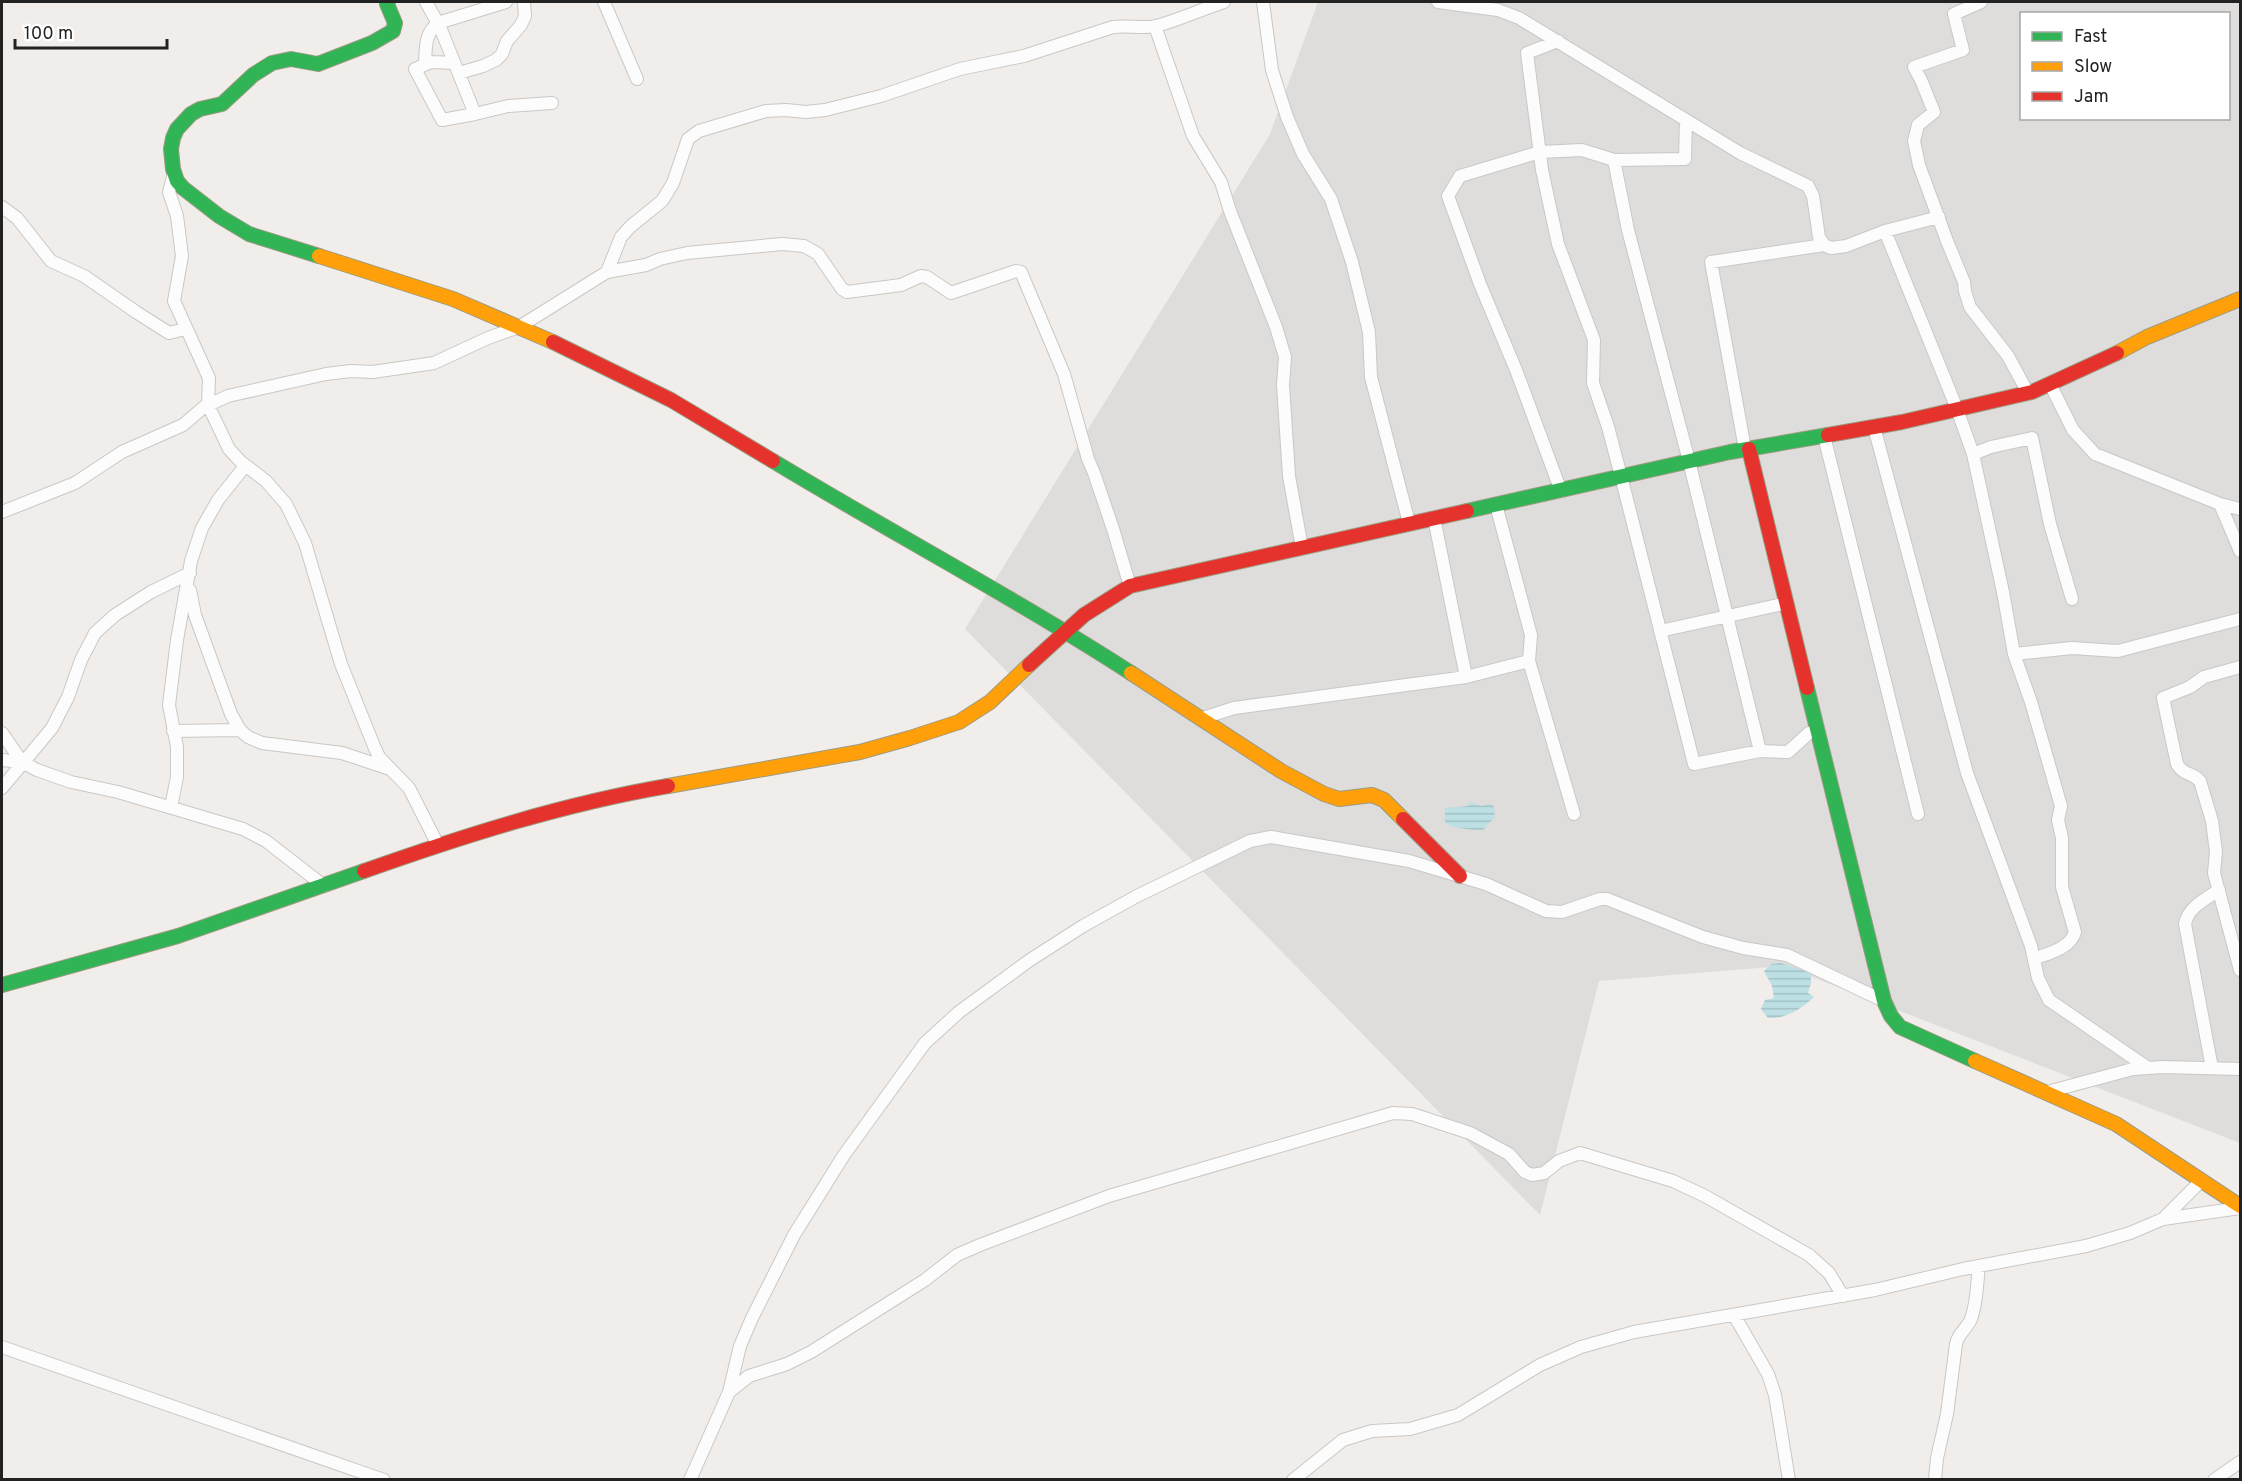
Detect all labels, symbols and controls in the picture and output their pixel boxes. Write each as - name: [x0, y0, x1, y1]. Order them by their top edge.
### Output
- scale bar: [15, 12, 166, 50]
- legend: [2020, 12, 2230, 120]
- text: 100 m: [24, 23, 73, 46]
- text: Fast: [2074, 26, 2107, 49]
- text: Slow: [2074, 56, 2112, 79]
- text: Jam: [2074, 86, 2109, 109]

